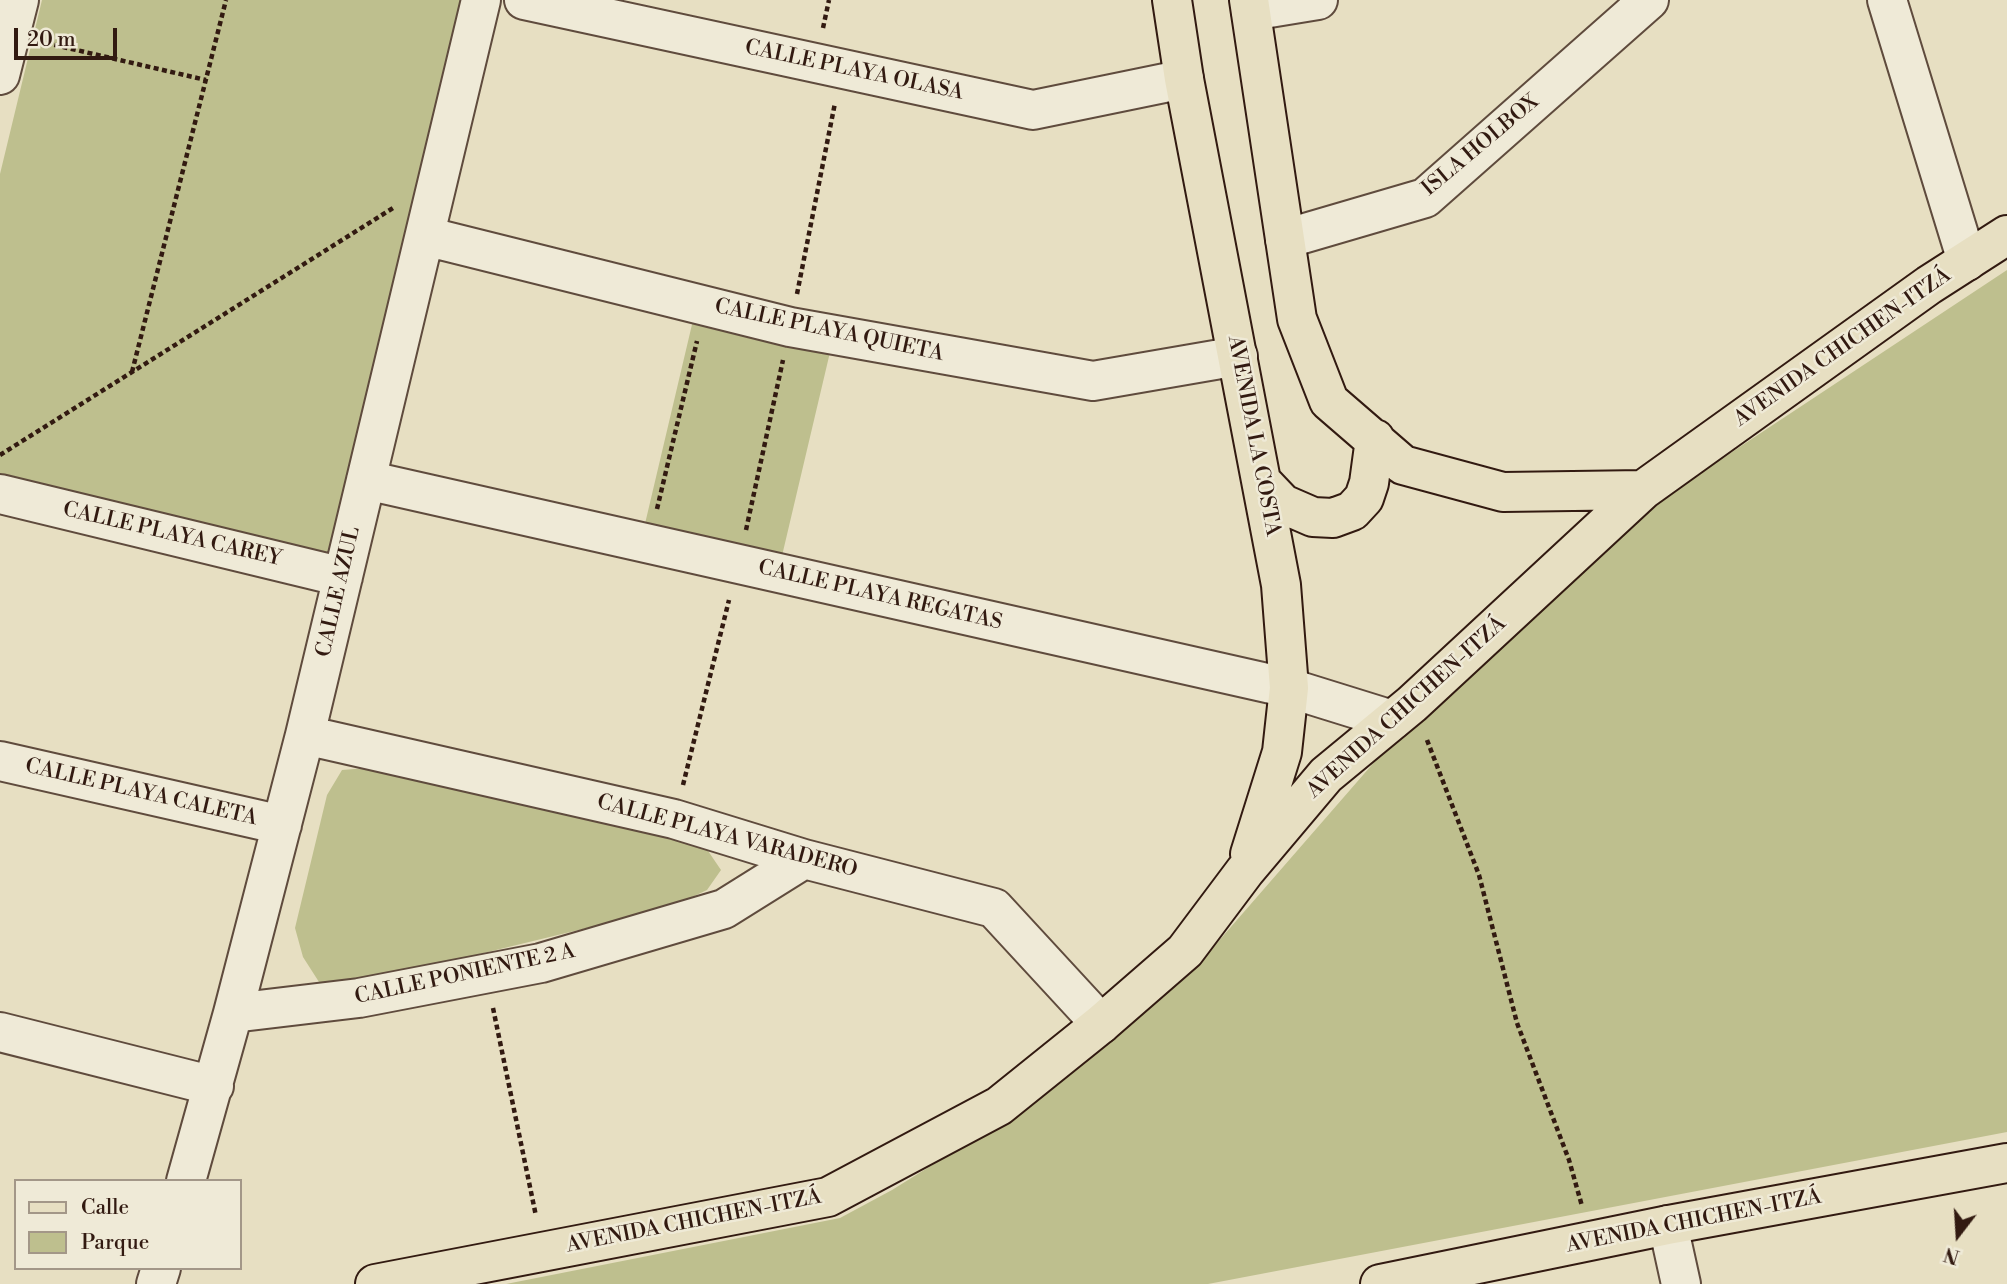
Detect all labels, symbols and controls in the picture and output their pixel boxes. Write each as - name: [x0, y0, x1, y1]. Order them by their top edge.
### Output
- scale bar: [18, 14, 121, 58]
- text: 20 m: [27, 27, 76, 53]
- street label: CALLE PLAYA OLASA: [742, 36, 966, 106]
- street label: ISLA HOLBOX: [1418, 90, 1544, 202]
- street label: AVENIDA CHICHEN-ITZÁ: [1730, 263, 1956, 433]
- street label: CALLE PLAYA QUIETA: [712, 294, 946, 368]
- street label: AVENIDA LA COSTA: [1221, 334, 1285, 538]
- street label: CALLE PLAYA CAREY: [60, 498, 284, 572]
- street label: CALLE AZUL: [312, 524, 366, 660]
- street label: CALLE PLAYA REGATAS: [756, 556, 1004, 636]
- street label: AVENIDA CHICHEN-ITZÁ: [1302, 612, 1512, 804]
- street label: CALLE PLAYA CALETA: [22, 754, 260, 832]
- street label: CALLE PLAYA VARADERO: [594, 790, 860, 884]
- street label: CALLE PONIENTE 2 A: [353, 939, 577, 1011]
- legend: [14, 1179, 242, 1270]
- street label: AVENIDA CHICHEN-ITZÁ: [564, 1185, 824, 1259]
- street label: AVENIDA CHICHEN-ITZÁ: [1564, 1185, 1824, 1259]
- text: Calle: [81, 1195, 129, 1221]
- north arrow: [1923, 1200, 1993, 1270]
- text: Parque: [81, 1230, 149, 1256]
- text: N: [1941, 1241, 1963, 1269]

